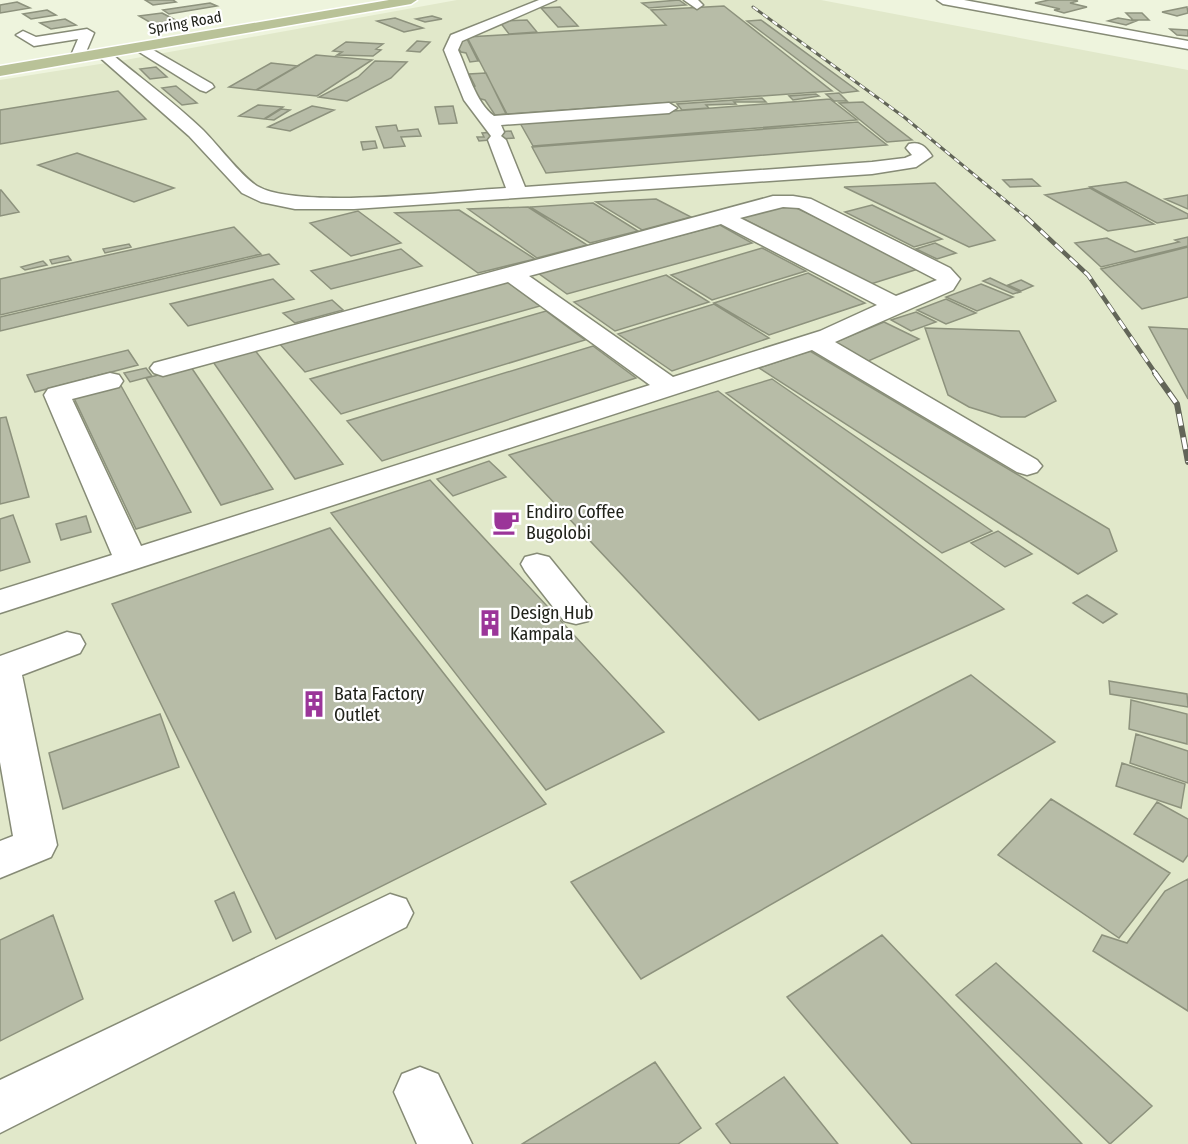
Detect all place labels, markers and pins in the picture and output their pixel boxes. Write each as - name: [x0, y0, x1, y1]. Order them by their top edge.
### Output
- place label: Endiro Coffee Bugolobi: [526, 501, 624, 544]
- cafe icon: Endiro Coffee Bugolobi: [491, 507, 521, 537]
- place label: Design Hub Kampala: [510, 602, 594, 645]
- building icon: Design Hub Kampala: [475, 608, 505, 638]
- place label: Bata Factory Outlet: [334, 683, 424, 726]
- building icon: Bata Factory Outlet: [299, 689, 329, 719]

